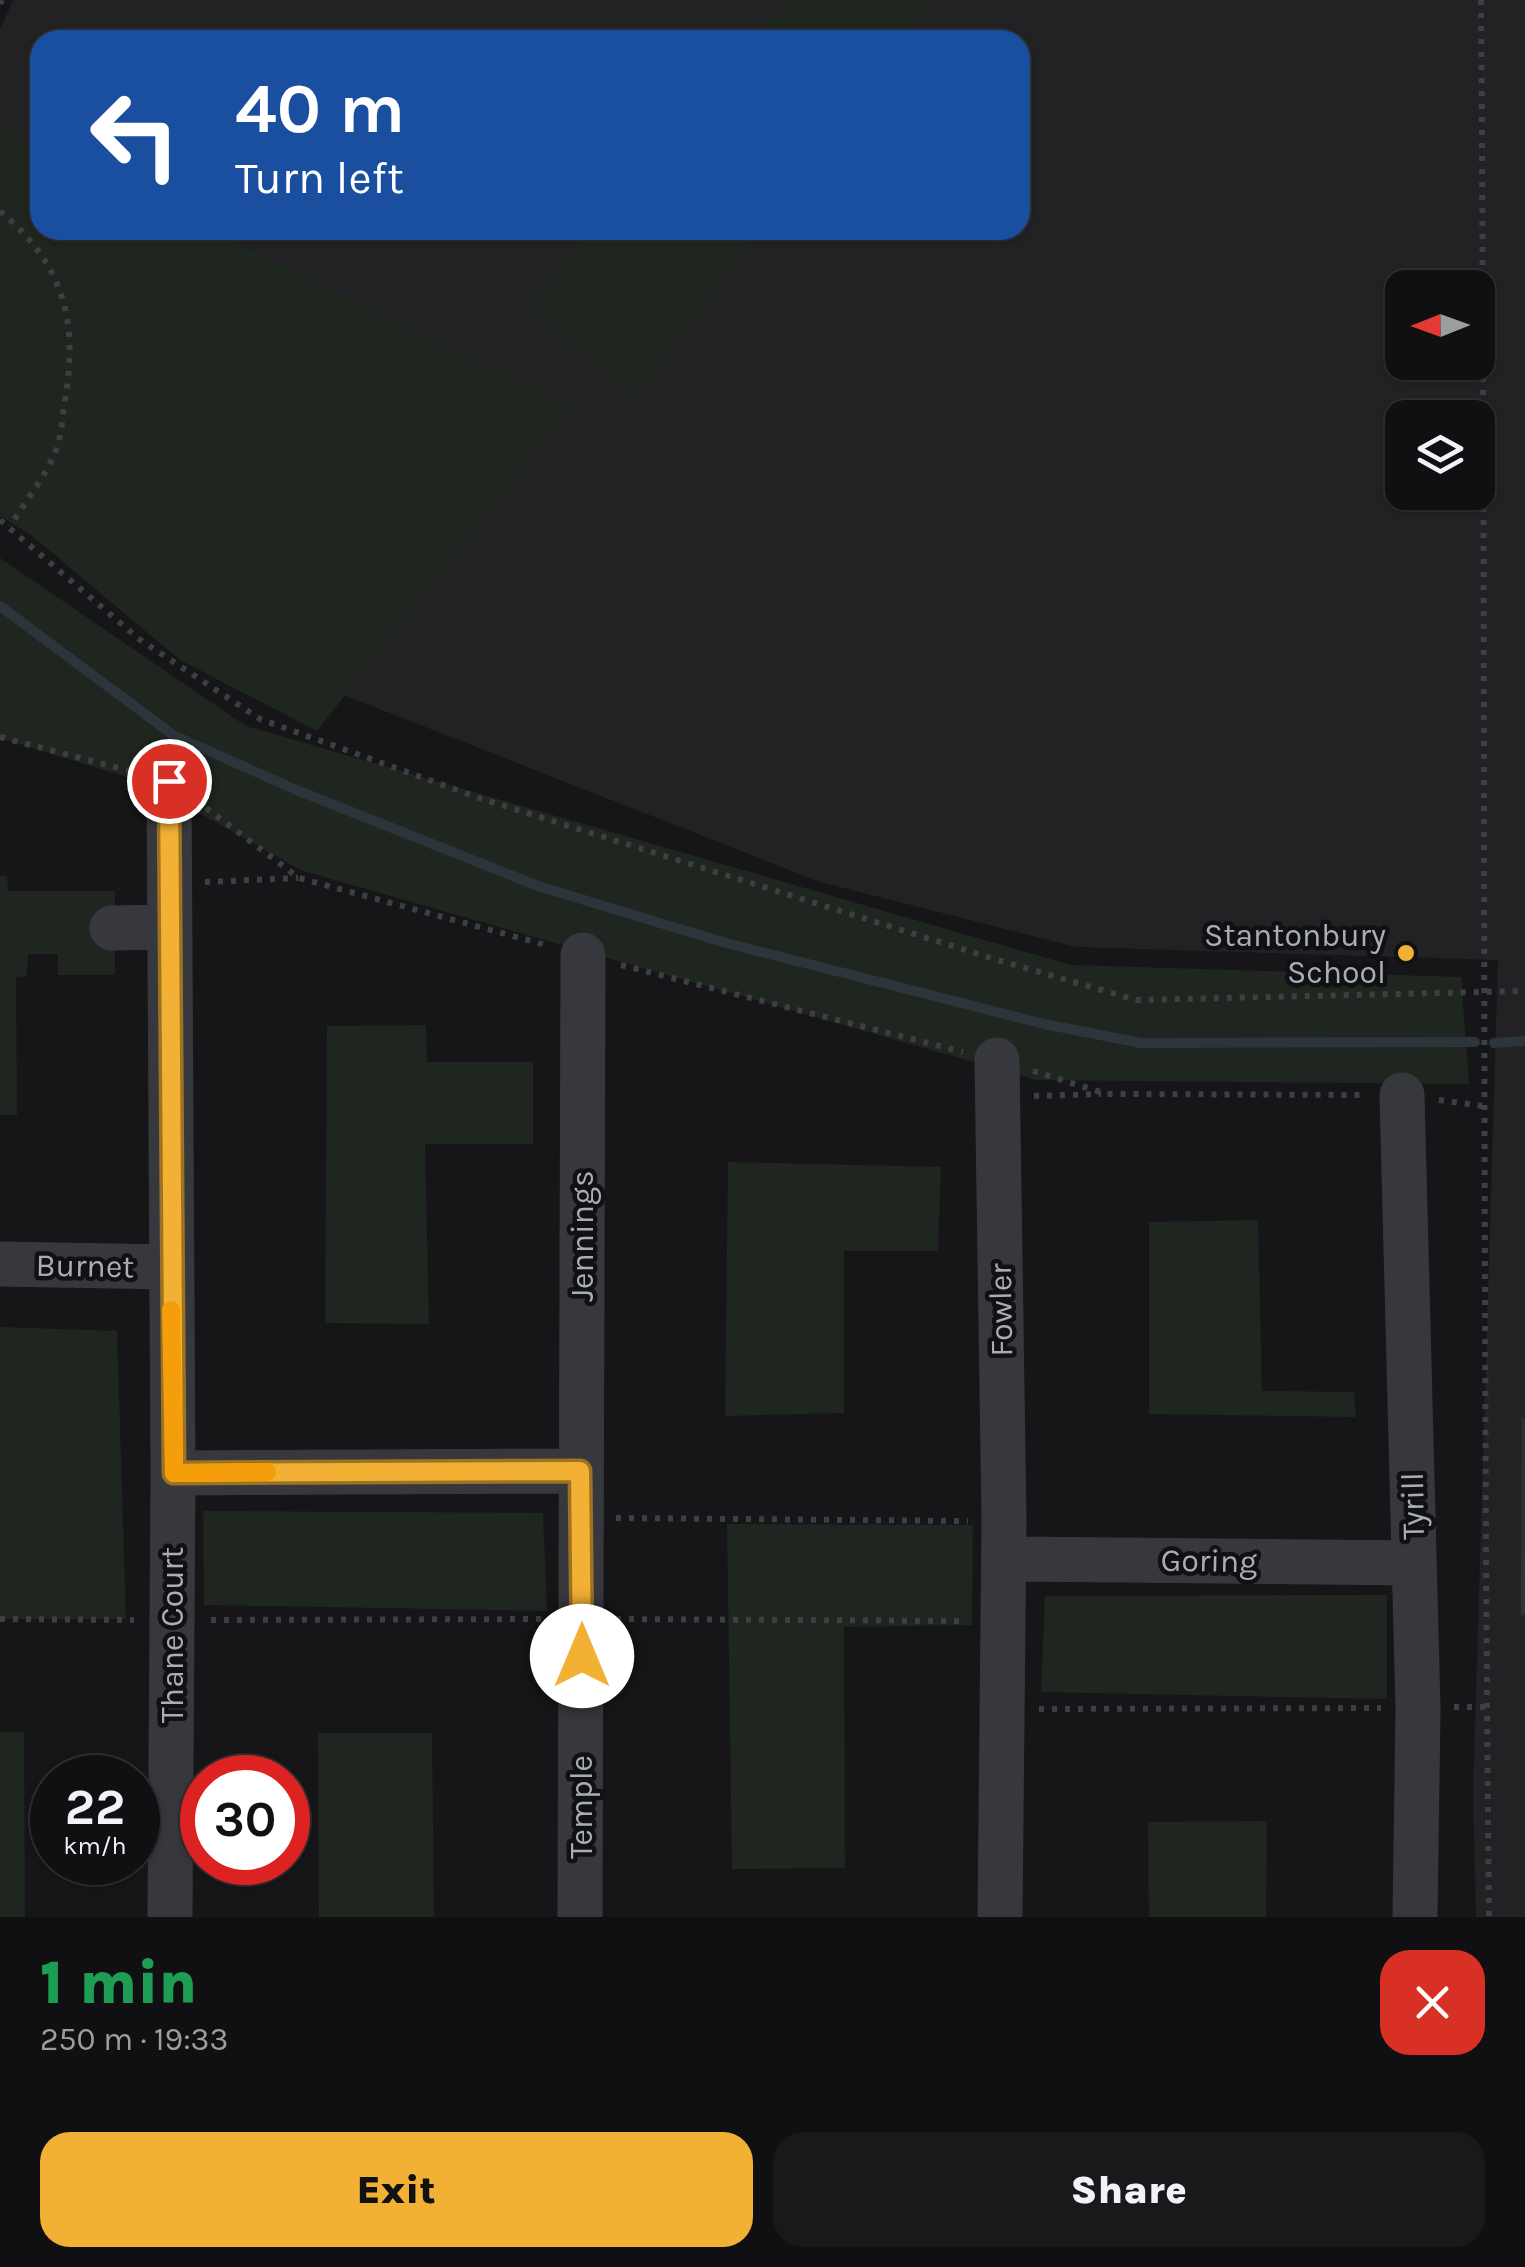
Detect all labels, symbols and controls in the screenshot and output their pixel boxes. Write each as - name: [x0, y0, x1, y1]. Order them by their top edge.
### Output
- text: 40 m: [235, 68, 405, 150]
- icon: left: [70, 70, 200, 200]
- text: Turn left: [235, 152, 404, 204]
- north arrow: [1385, 270, 1495, 380]
- map controls: [1385, 270, 1495, 510]
- button: layers: [1385, 400, 1495, 510]
- pin: [127, 739, 212, 824]
- icon: arrive: [142, 754, 197, 809]
- place label: Stantonbury School: [1204, 917, 1386, 991]
- marker: Stantonbury School: [1395, 942, 1417, 964]
- street label: Jennings: [564, 1170, 601, 1302]
- street label: Burnet: [35, 1247, 135, 1285]
- street label: Fowler: [982, 1263, 1020, 1357]
- street label: Tyrill: [1394, 1472, 1432, 1540]
- street label: Goring: [1160, 1542, 1258, 1580]
- street label: Thane Court: [154, 1547, 191, 1723]
- position arrow: [530, 1604, 634, 1708]
- speed limit sign: 30: [180, 1755, 310, 1885]
- street label: Temple: [563, 1755, 600, 1859]
- text: 22: [65, 1778, 125, 1837]
- text: km/h: [63, 1831, 127, 1860]
- text: 1 min: [40, 1948, 197, 2018]
- button: close: [1380, 1950, 1485, 2055]
- text: 250 m · 19:33: [40, 2021, 228, 2058]
- button: Exit: [40, 2132, 753, 2247]
- button: Share: [773, 2132, 1485, 2247]

